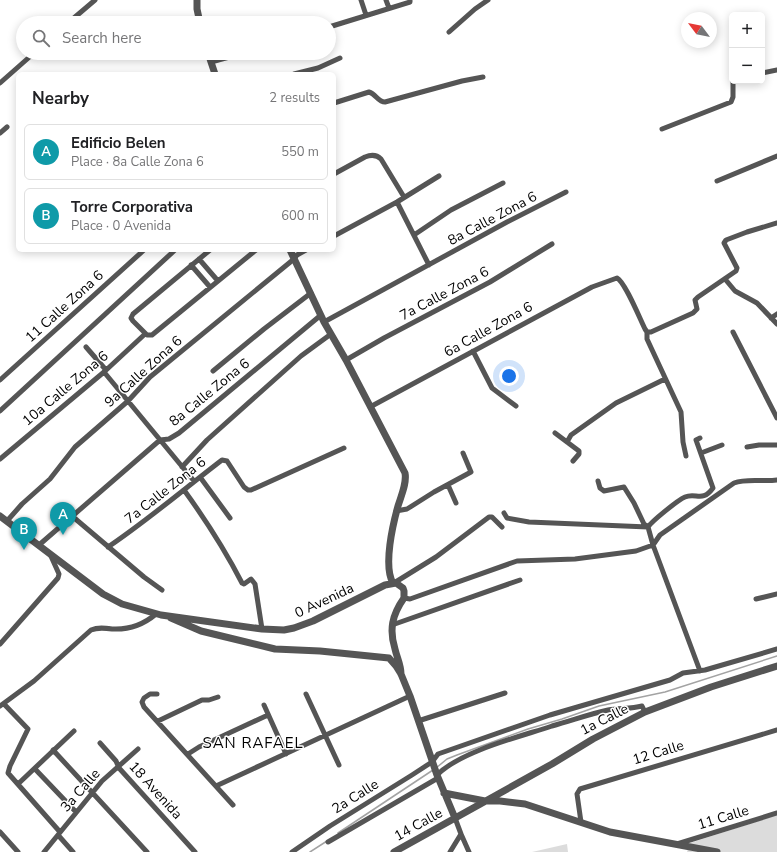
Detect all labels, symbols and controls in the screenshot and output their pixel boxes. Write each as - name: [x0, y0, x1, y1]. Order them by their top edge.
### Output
- north arrow: [681, 12, 717, 48]
- map controls: [729, 12, 765, 84]
- button: +: [729, 12, 765, 48]
- search box: [16, 16, 336, 60]
- icon: search: [30, 27, 52, 49]
- text: Search here: [62, 28, 142, 48]
- button: −: [729, 48, 765, 84]
- text: Nearby: [32, 87, 89, 110]
- text: 2 results: [269, 89, 320, 107]
- text: Edificio Belen: [71, 133, 166, 153]
- text: A: [41, 143, 51, 161]
- text: 550 m: [281, 143, 319, 161]
- text: Place · 8a Calle Zona 6: [71, 153, 204, 171]
- street label: 8a Calle Zona 6: [444, 187, 540, 250]
- text: Torre Corporativa: [71, 197, 193, 217]
- text: B: [42, 207, 50, 225]
- text: 600 m: [281, 207, 319, 225]
- text: Place · 0 Avenida: [71, 217, 171, 235]
- street label: 7a Calle Zona 6: [396, 262, 492, 325]
- street label: 11 Calle Zona 6: [21, 266, 108, 347]
- street label: 6a Calle Zona 6: [441, 297, 536, 362]
- street label: 9a Calle Zona 6: [100, 331, 186, 411]
- street label: 10a Calle Zona 6: [18, 347, 112, 430]
- street label: 8a Calle Zona 6: [165, 354, 254, 431]
- your location: [499, 366, 519, 386]
- street label: 7a Calle Zona 6: [121, 453, 210, 528]
- pin: A: [50, 502, 76, 535]
- pin: B: [11, 517, 37, 550]
- street label: 0 Avenida: [292, 578, 357, 622]
- street label: 1a Calle: [577, 699, 632, 740]
- district label: SAN RAFAEL: [202, 733, 304, 753]
- street label: 12 Calle: [630, 736, 686, 769]
- street label: 18 Avenida: [125, 757, 187, 823]
- street label: 3a Calle: [56, 765, 105, 816]
- street label: 2a Calle: [328, 775, 382, 818]
- street label: 11 Calle: [695, 801, 751, 834]
- street label: 14 Calle: [391, 803, 446, 846]

